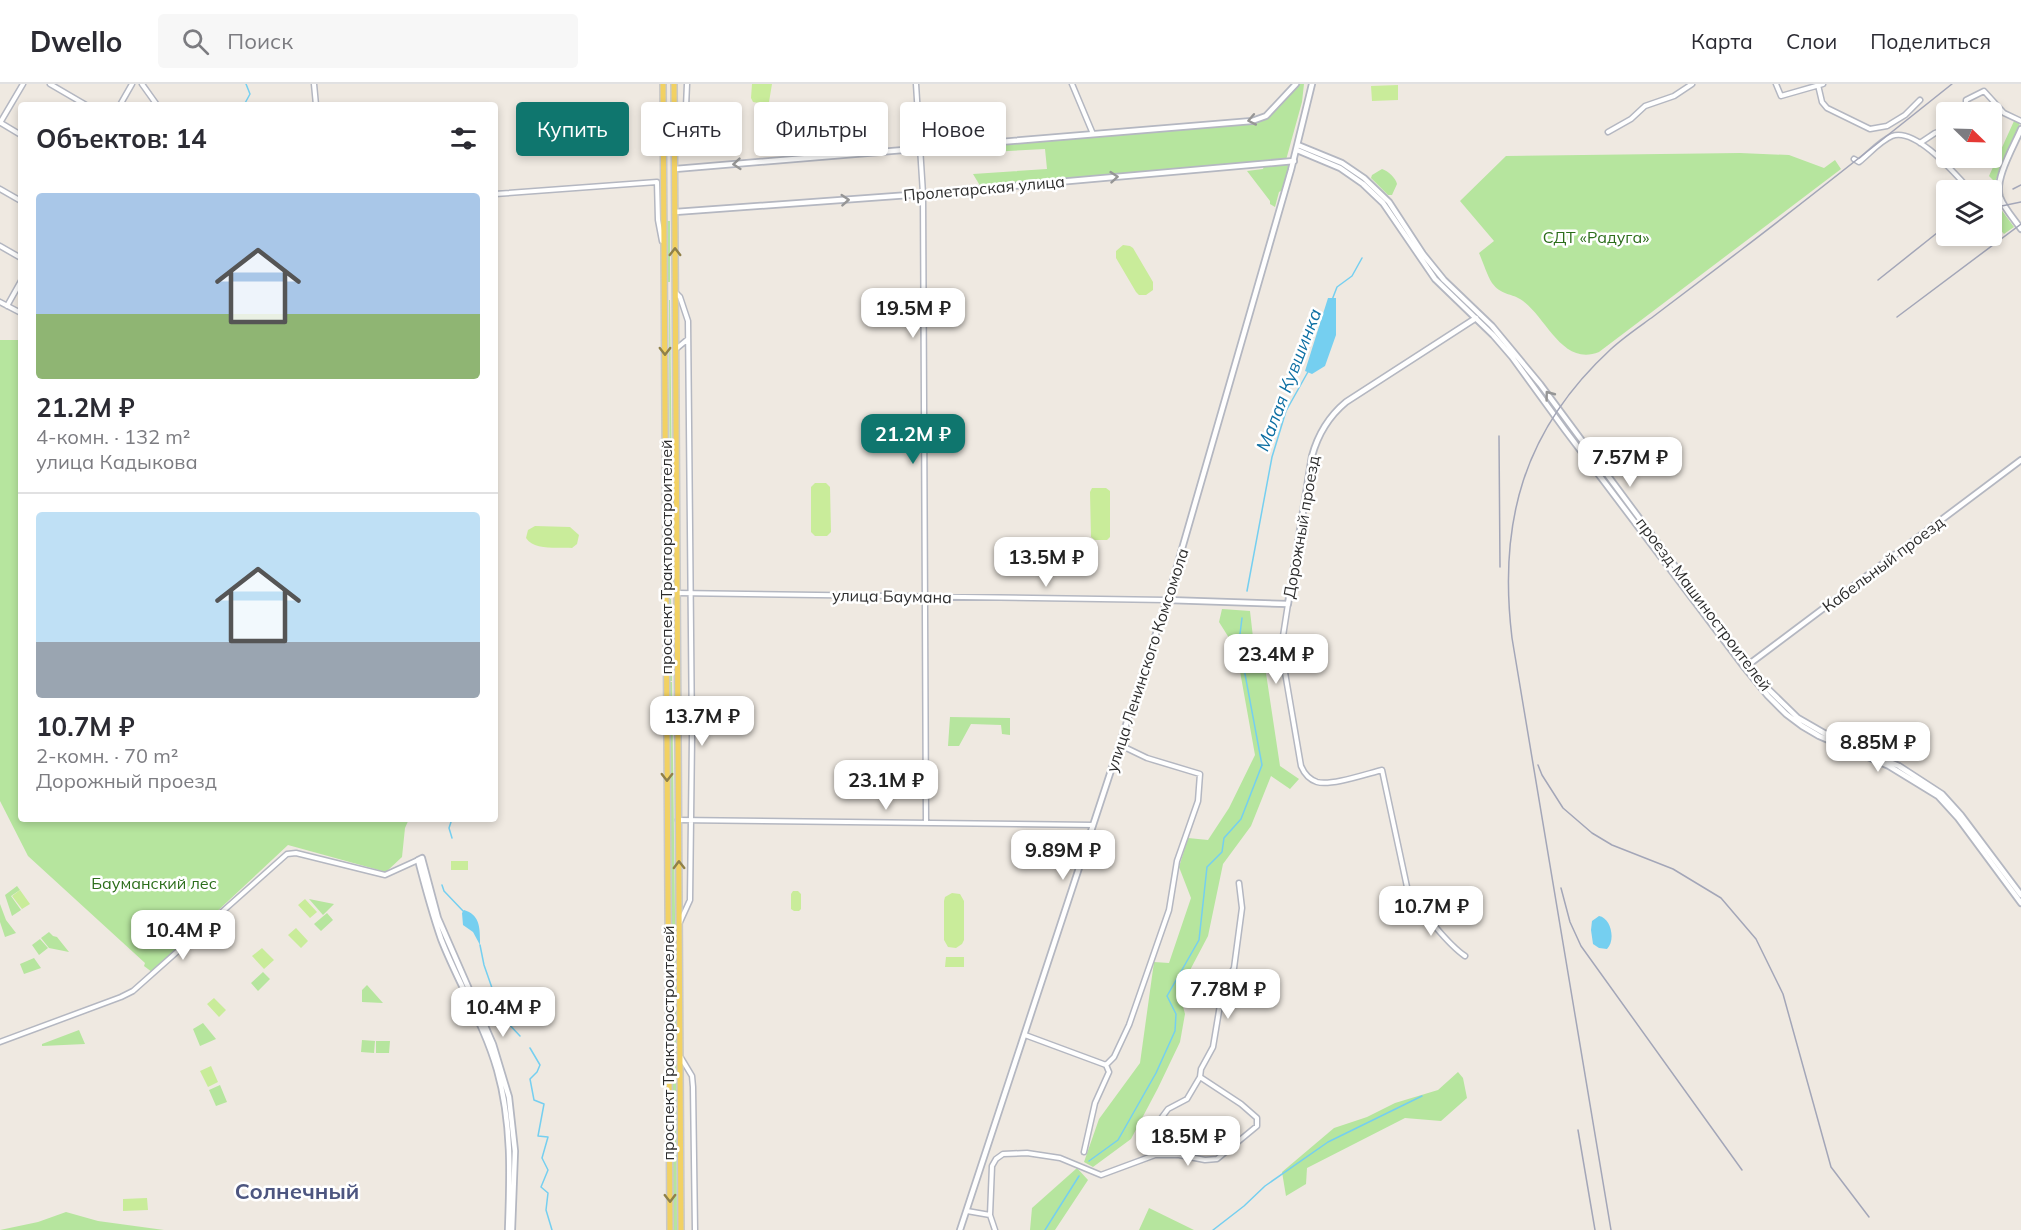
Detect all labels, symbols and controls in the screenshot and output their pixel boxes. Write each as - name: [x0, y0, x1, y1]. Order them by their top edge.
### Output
- search box: [158, 14, 578, 68]
- text: Dwello: [30, 24, 122, 59]
- icon: search: [179, 25, 212, 58]
- text: Поиск: [227, 27, 293, 55]
- text: Карта: [1691, 28, 1753, 54]
- text: Слои: [1786, 28, 1837, 54]
- text: Поделиться: [1870, 28, 1991, 54]
- chip: Купить: [516, 102, 629, 156]
- chip: Снять: [641, 102, 742, 156]
- chip: Фильтры: [754, 102, 888, 156]
- chip: Новое: [900, 102, 1006, 156]
- north arrow: [1936, 102, 2002, 168]
- map controls: [1936, 102, 2002, 246]
- one-way arrow: [1247, 113, 1257, 126]
- text: Объектов: 14: [36, 122, 207, 155]
- icon: filters: [447, 122, 480, 155]
- one-way arrow: [732, 157, 741, 170]
- street label: Пролетарская улица: [902, 171, 1066, 205]
- one-way arrow: [1110, 171, 1119, 184]
- button: layers: [1936, 180, 2002, 246]
- one-way arrow: [840, 193, 849, 206]
- park label: СДТ «Радуга»: [1543, 227, 1649, 247]
- icon: home: [204, 232, 312, 340]
- one-way arrow: [669, 248, 681, 257]
- pin: 19.5M ₽: [858, 288, 968, 339]
- text: 19.5M ₽: [875, 295, 951, 320]
- water label: Малая Кувшинка: [1251, 305, 1326, 454]
- one-way arrow: [659, 347, 671, 356]
- text: 21.2M ₽: [36, 391, 135, 424]
- one-way arrow: [1545, 391, 1556, 402]
- pin: 21.2M ₽: [858, 414, 968, 465]
- text: 21.2M ₽: [875, 421, 951, 446]
- text: 4-комн. · 132 m²: [36, 424, 190, 449]
- pin: 7.57M ₽: [1575, 437, 1685, 488]
- street label: проспект Тракторостроителей: [656, 439, 676, 675]
- text: 7.57M ₽: [1592, 444, 1668, 469]
- text: улица Кадыкова: [36, 449, 198, 474]
- street label: Дорожный проезд: [1279, 454, 1323, 600]
- street label: Кабельный проезд: [1818, 512, 1948, 616]
- street label: проезд Машиностроителей: [1632, 513, 1776, 695]
- pin: 13.5M ₽: [991, 537, 1101, 588]
- text: 13.5M ₽: [1008, 544, 1084, 569]
- street label: улица Ленинского Комсомола: [1101, 546, 1193, 774]
- icon: home: [204, 551, 312, 659]
- street label: улица Баумана: [832, 585, 952, 607]
- pin: 23.4M ₽: [1221, 634, 1331, 685]
- text: 23.4M ₽: [1238, 641, 1314, 666]
- pin: 13.7M ₽: [647, 696, 757, 747]
- text: 13.7M ₽: [664, 703, 740, 728]
- text: 10.7M ₽: [36, 710, 135, 743]
- pin: 8.85M ₽: [1823, 722, 1933, 773]
- text: 8.85M ₽: [1840, 729, 1916, 754]
- text: 2-комн. · 70 m²: [36, 743, 178, 768]
- pin: 23.1M ₽: [831, 760, 941, 811]
- text: 23.1M ₽: [848, 767, 924, 792]
- text: Дорожный проезд: [36, 768, 217, 793]
- one-way arrow: [661, 773, 673, 782]
- pin: 9.89M ₽: [1008, 830, 1118, 881]
- text: 9.89M ₽: [1025, 837, 1101, 862]
- one-way arrow: [673, 860, 685, 869]
- park label: Бауманский лес: [91, 873, 217, 893]
- pin: 10.7M ₽: [1376, 886, 1486, 937]
- text: 10.7M ₽: [1393, 893, 1469, 918]
- pin: 10.4M ₽: [128, 910, 238, 961]
- text: 10.4M ₽: [145, 917, 221, 942]
- street label: проспект Тракторостроителей: [658, 925, 678, 1161]
- pin: 7.78M ₽: [1173, 969, 1283, 1020]
- text: 7.78M ₽: [1190, 976, 1266, 1001]
- pin: 10.4M ₽: [448, 987, 558, 1038]
- text: 10.4M ₽: [465, 994, 541, 1019]
- pin: 18.5M ₽: [1133, 1116, 1243, 1167]
- text: 18.5M ₽: [1150, 1123, 1226, 1148]
- district label: Солнечный: [235, 1177, 359, 1205]
- one-way arrow: [664, 1194, 676, 1203]

